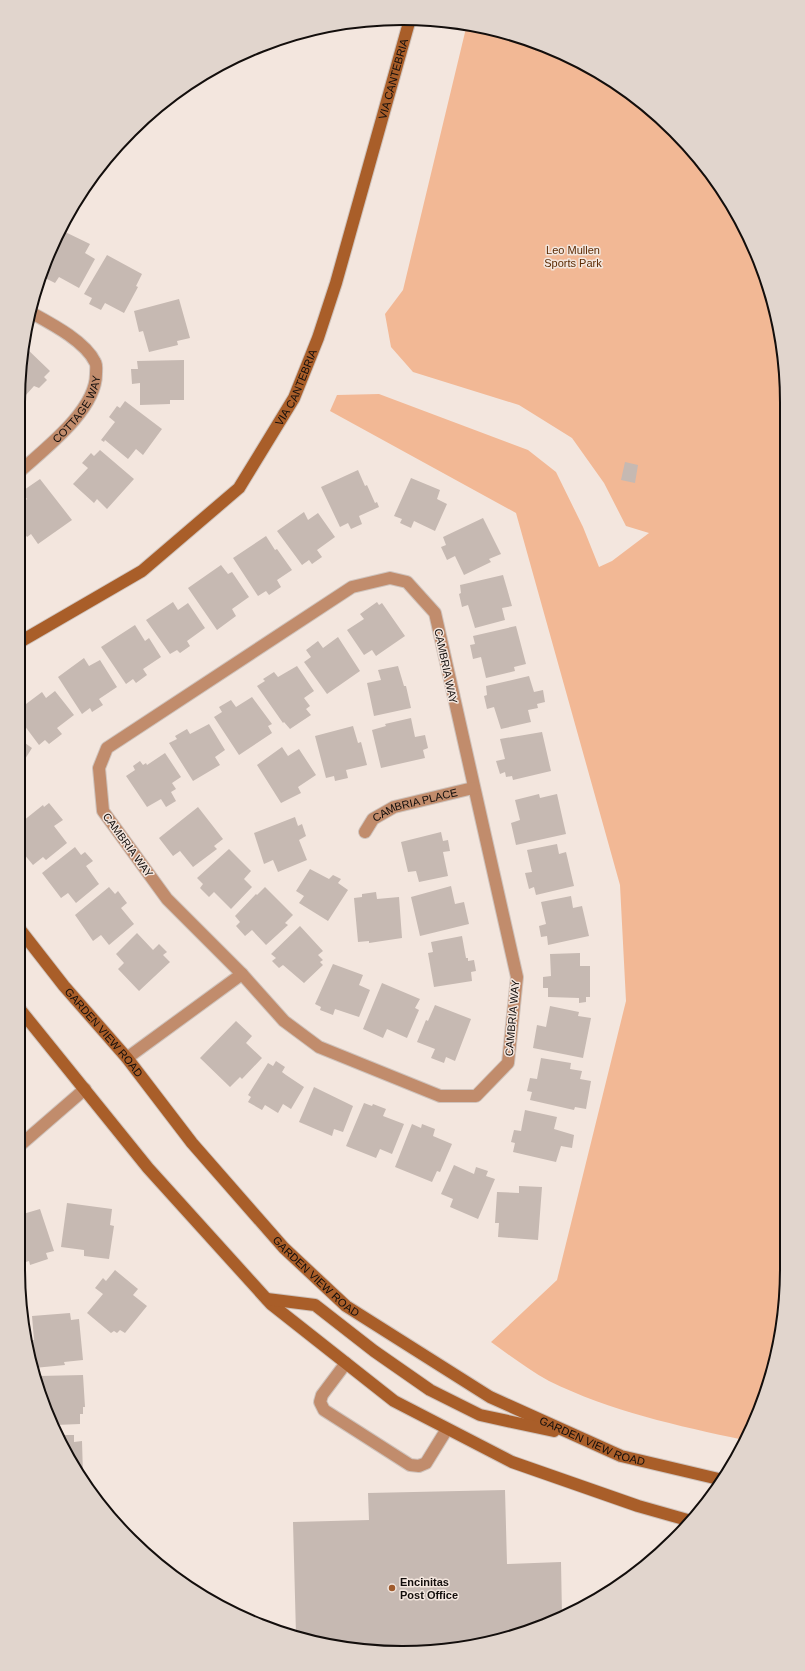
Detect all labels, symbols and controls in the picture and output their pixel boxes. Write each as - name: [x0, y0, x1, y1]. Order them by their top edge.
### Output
- street label: VIA CANTEBRIA: [376, 37, 410, 121]
- park label: Leo Mullen Sports Park: [544, 244, 602, 269]
- street label: VIA CANTEBRIA: [273, 347, 319, 428]
- street label: COTTAGE WAY: [50, 374, 102, 445]
- street label: CAMBRIA WAY: [432, 627, 460, 705]
- street label: CAMBRIA PLACE: [370, 786, 459, 824]
- street label: CAMBRIA WAY: [101, 811, 156, 880]
- street label: CAMBRIA WAY: [503, 979, 521, 1057]
- street label: GARDEN VIEW ROAD: [63, 986, 145, 1079]
- street label: GARDEN VIEW ROAD: [270, 1234, 362, 1319]
- street label: GARDEN VIEW ROAD: [538, 1414, 646, 1467]
- place label: Encinitas Post Office: [400, 1576, 458, 1601]
- marker: Encinitas Post Office: [387, 1583, 397, 1593]

